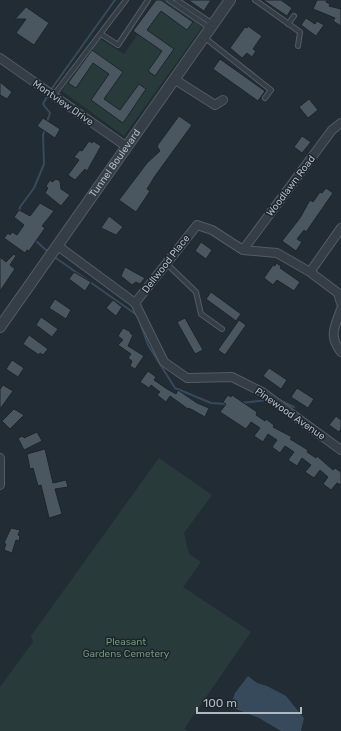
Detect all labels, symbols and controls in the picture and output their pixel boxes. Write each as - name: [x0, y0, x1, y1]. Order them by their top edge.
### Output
- street label: Montview Drive: [30, 78, 96, 129]
- street label: Tunnel Boulevard: [87, 127, 143, 200]
- street label: Woodlawn Road: [264, 153, 318, 219]
- street label: Dellwood Place: [140, 232, 193, 296]
- street label: Pinewood Avenue: [253, 385, 328, 443]
- park label: Pleasant Gardens Cemetery: [83, 636, 170, 660]
- scale bar: [197, 689, 301, 715]
- text: 100 m: [203, 696, 237, 710]

